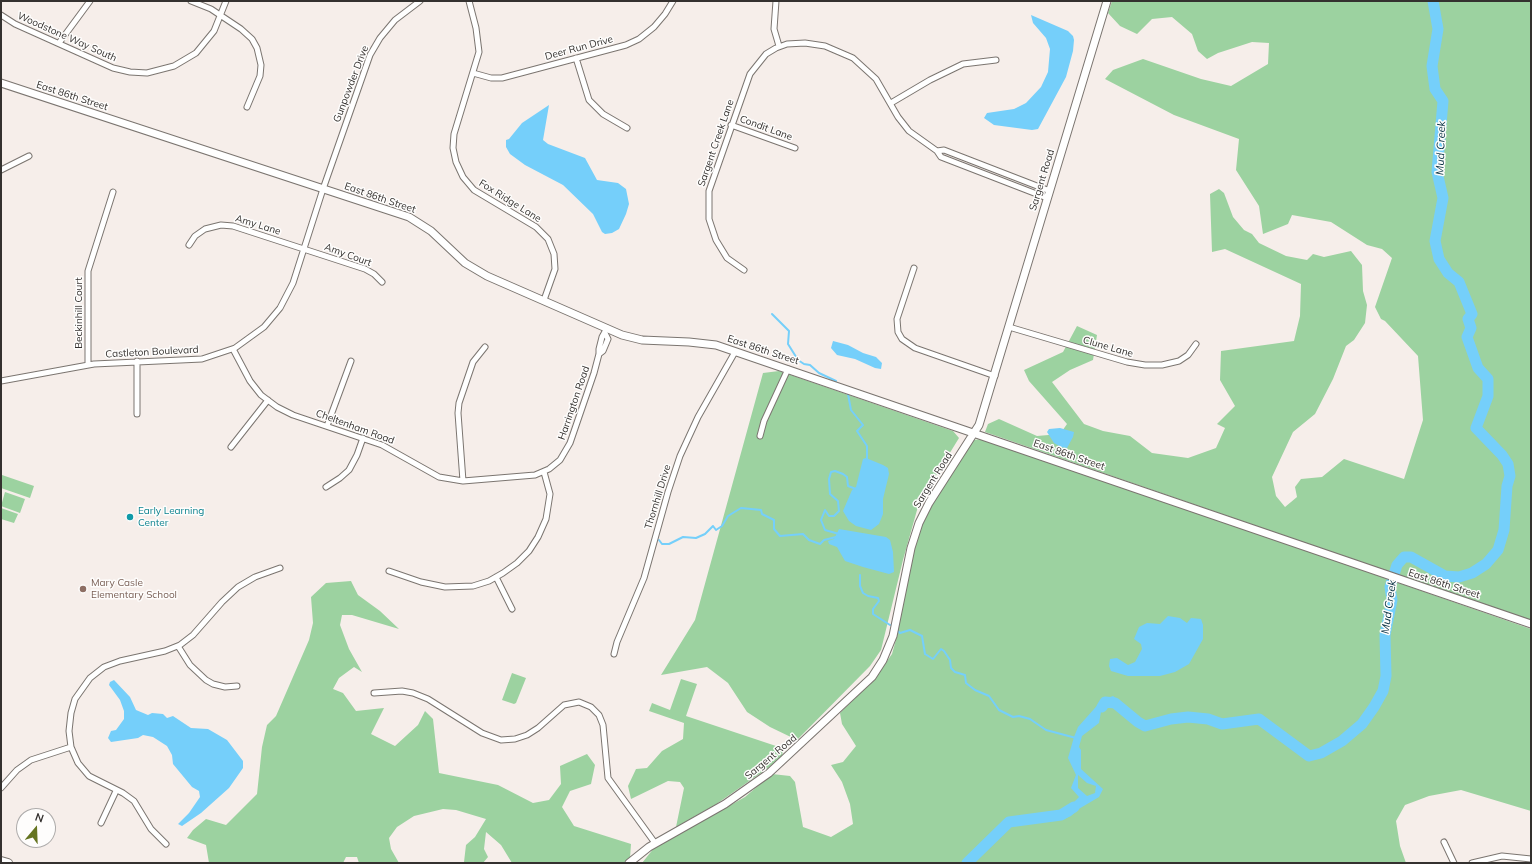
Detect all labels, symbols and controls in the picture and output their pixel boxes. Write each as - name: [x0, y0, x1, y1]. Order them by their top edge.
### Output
- street label: Woodstone Way South: [15, 10, 119, 64]
- street label: Deer Run Drive: [544, 33, 614, 63]
- street label: Gunpowder Drive: [331, 44, 371, 124]
- street label: East 86th Street: [35, 79, 109, 113]
- street label: Sargent Creek Lane: [696, 98, 736, 188]
- street label: Condit Lane: [738, 113, 794, 143]
- water label: Mud Creek: [1433, 121, 1449, 175]
- street label: Sargent Road: [1027, 148, 1057, 212]
- street label: Fox Ridge Lane: [477, 177, 543, 225]
- street label: East 86th Street: [343, 180, 417, 216]
- street label: Amy Lane: [234, 212, 282, 238]
- street label: Amy Court: [323, 241, 373, 269]
- street label: Beckinhill Court: [73, 277, 85, 349]
- street label: East 86th Street: [726, 333, 800, 367]
- street label: Clune Lane: [1082, 334, 1134, 360]
- street label: Castleton Boulevard: [105, 344, 199, 360]
- street label: Harrington Road: [556, 364, 592, 442]
- street label: Cheltenham Road: [314, 407, 396, 447]
- street label: East 86th Street: [1032, 437, 1106, 473]
- street label: Sargent Road: [911, 450, 955, 510]
- street label: Thornhill Drive: [642, 463, 674, 531]
- place label: Early Learning Center: [138, 505, 204, 528]
- marker: Early Learning Center: [125, 512, 135, 522]
- street label: East 86th Street: [1407, 567, 1481, 601]
- place label: Mary Casle Elementary School: [91, 577, 177, 600]
- water label: Mud Creek: [1379, 579, 1399, 635]
- marker: Mary Casle Elementary School: [78, 584, 88, 594]
- street label: Sargent Road: [743, 732, 799, 782]
- north arrow: [16, 808, 56, 848]
- text: N: [33, 810, 46, 826]

